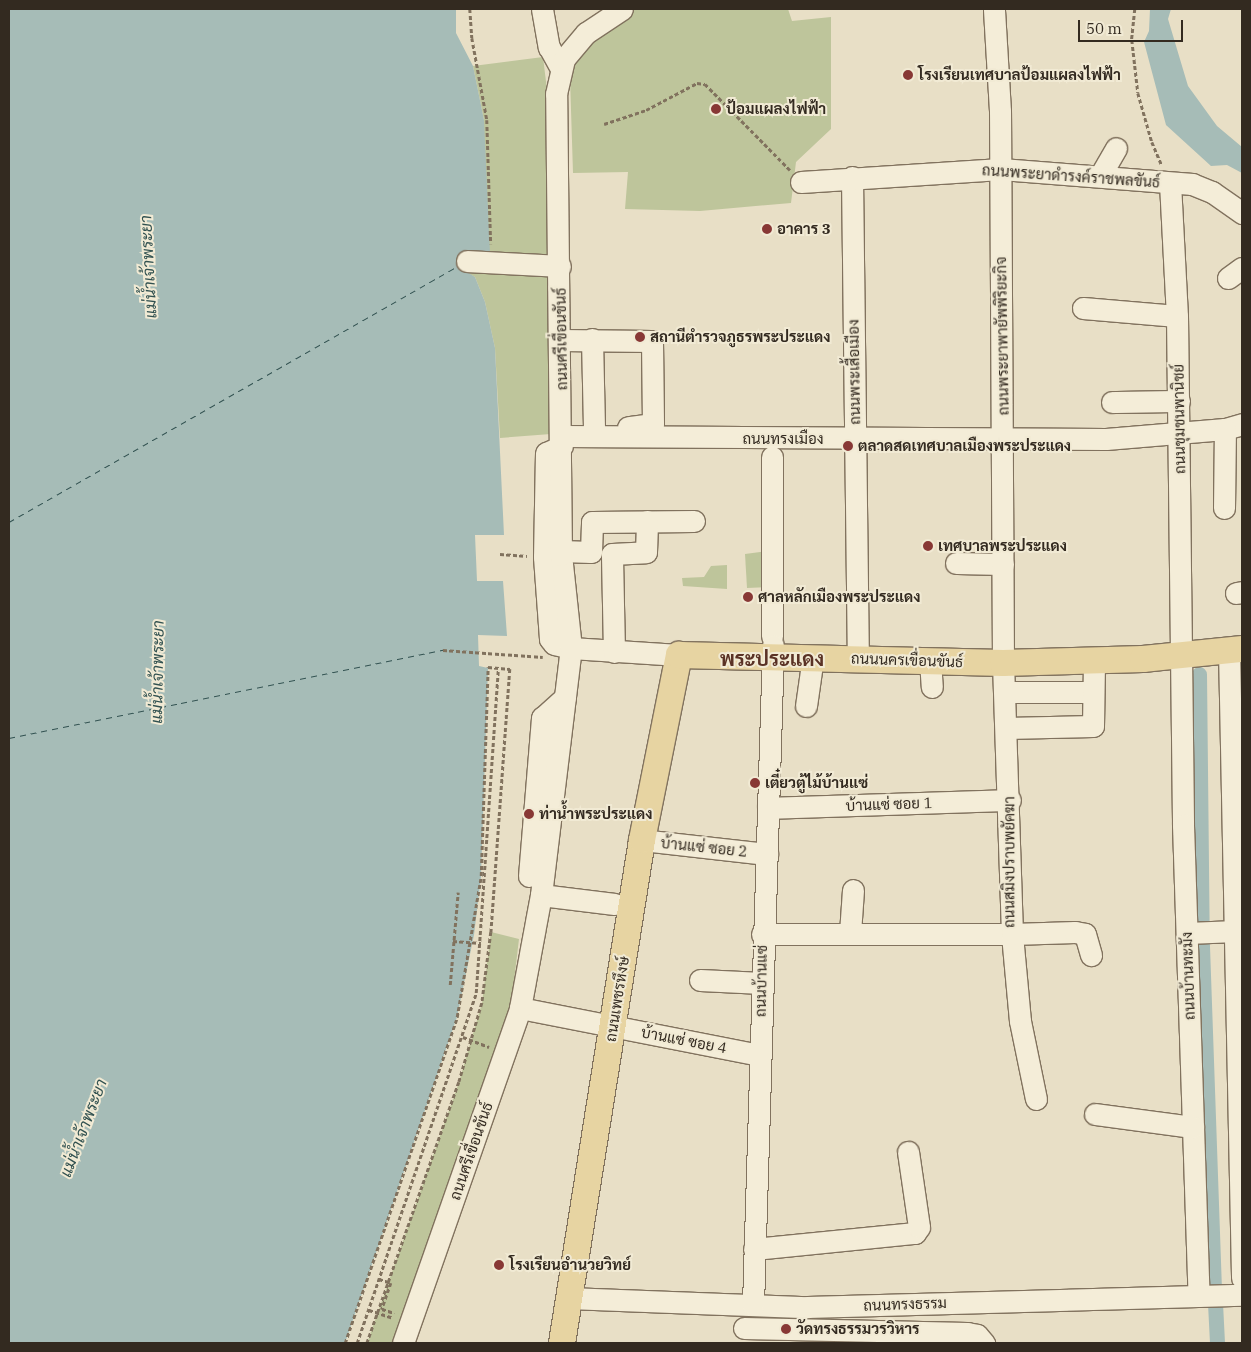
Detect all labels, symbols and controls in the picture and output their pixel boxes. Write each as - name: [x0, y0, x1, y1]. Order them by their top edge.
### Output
- scale bar: [1081, 10, 1186, 42]
- text: 50 m: [1086, 19, 1122, 38]
- place label: โรงเรียนเทศบาลป้อมแผลงไฟฟ้า: [918, 66, 1121, 84]
- marker: โรงเรียนเทศบาลป้อมแผลงไฟฟ้า: [902, 69, 914, 81]
- place label: ป้อมแผลงไฟฟ้า: [726, 100, 826, 118]
- marker: ป้อมแผลงไฟฟ้า: [710, 103, 722, 115]
- street label: ถนนพระยาดำรงค์ราชพลขันธ์: [981, 161, 1161, 191]
- water label: แม่น้ำเจ้าพระยา: [136, 215, 160, 319]
- place label: อาคาร 3: [777, 220, 831, 238]
- marker: อาคาร 3: [761, 223, 773, 235]
- street label: ถนนพระยาพายัพพิริยะกิจ: [992, 256, 1012, 416]
- street label: ถนนศรีเขื่อนขันธ์: [551, 288, 571, 390]
- street label: ถนนพระเสื้อเมือง: [844, 319, 864, 425]
- place label: สถานีตำรวจภูธรพระประแดง: [650, 328, 830, 346]
- marker: สถานีตำรวจภูธรพระประแดง: [634, 331, 646, 343]
- street label: ถนนชุมชนพานิชย์: [1169, 364, 1189, 474]
- street label: ถนนทรงเมือง: [742, 430, 824, 448]
- place label: ตลาดสดเทศบาลเมืองพระประแดง: [858, 437, 1071, 455]
- marker: ตลาดสดเทศบาลเมืองพระประแดง: [842, 440, 854, 452]
- place label: เทศบาลพระประแดง: [938, 537, 1067, 555]
- marker: เทศบาลพระประแดง: [922, 540, 934, 552]
- place label: ศาลหลักเมืองพระประแดง: [758, 588, 920, 606]
- marker: ศาลหลักเมืองพระประแดง: [742, 591, 754, 603]
- water label: แม่น้ำเจ้าพระยา: [146, 620, 168, 724]
- district label: พระประแดง: [720, 646, 824, 670]
- street label: ถนนนครเขื่อนขันธ์: [851, 649, 963, 671]
- place label: เตี๋ยวตู้ไม้บ้านแซ่: [765, 774, 868, 792]
- marker: เตี๋ยวตู้ไม้บ้านแซ่: [749, 777, 761, 789]
- street label: บ้านแซ่ ซอย 1: [845, 793, 933, 815]
- street label: ถนนสมิงปราบพยัคฆา: [1000, 796, 1018, 928]
- place label: ท่าน้ำพระประแดง: [539, 805, 652, 823]
- marker: ท่าน้ำพระประแดง: [523, 808, 535, 820]
- street label: บ้านแซ่ ซอย 2: [660, 834, 748, 860]
- street label: ถนนบ้านทะมัง: [1177, 932, 1199, 1020]
- street label: ถนนบ้านแซ่: [751, 945, 771, 1017]
- street label: ถนนเพชรหึงษ์: [601, 955, 633, 1043]
- street label: บ้านแซ่ ซอย 4: [640, 1023, 728, 1057]
- water label: แม่น้ำเจ้าพระยา: [56, 1076, 110, 1180]
- street label: ถนนศรีเขื่อนขันธ์: [446, 1100, 496, 1202]
- place label: โรงเรียนอำนวยวิทย์: [509, 1256, 631, 1274]
- marker: โรงเรียนอำนวยวิทย์: [493, 1259, 505, 1271]
- street label: ถนนทรงธรรม: [863, 1294, 947, 1314]
- place label: วัดทรงธรรมวรวิหาร: [796, 1320, 920, 1338]
- marker: วัดทรงธรรมวรวิหาร: [780, 1323, 792, 1335]

